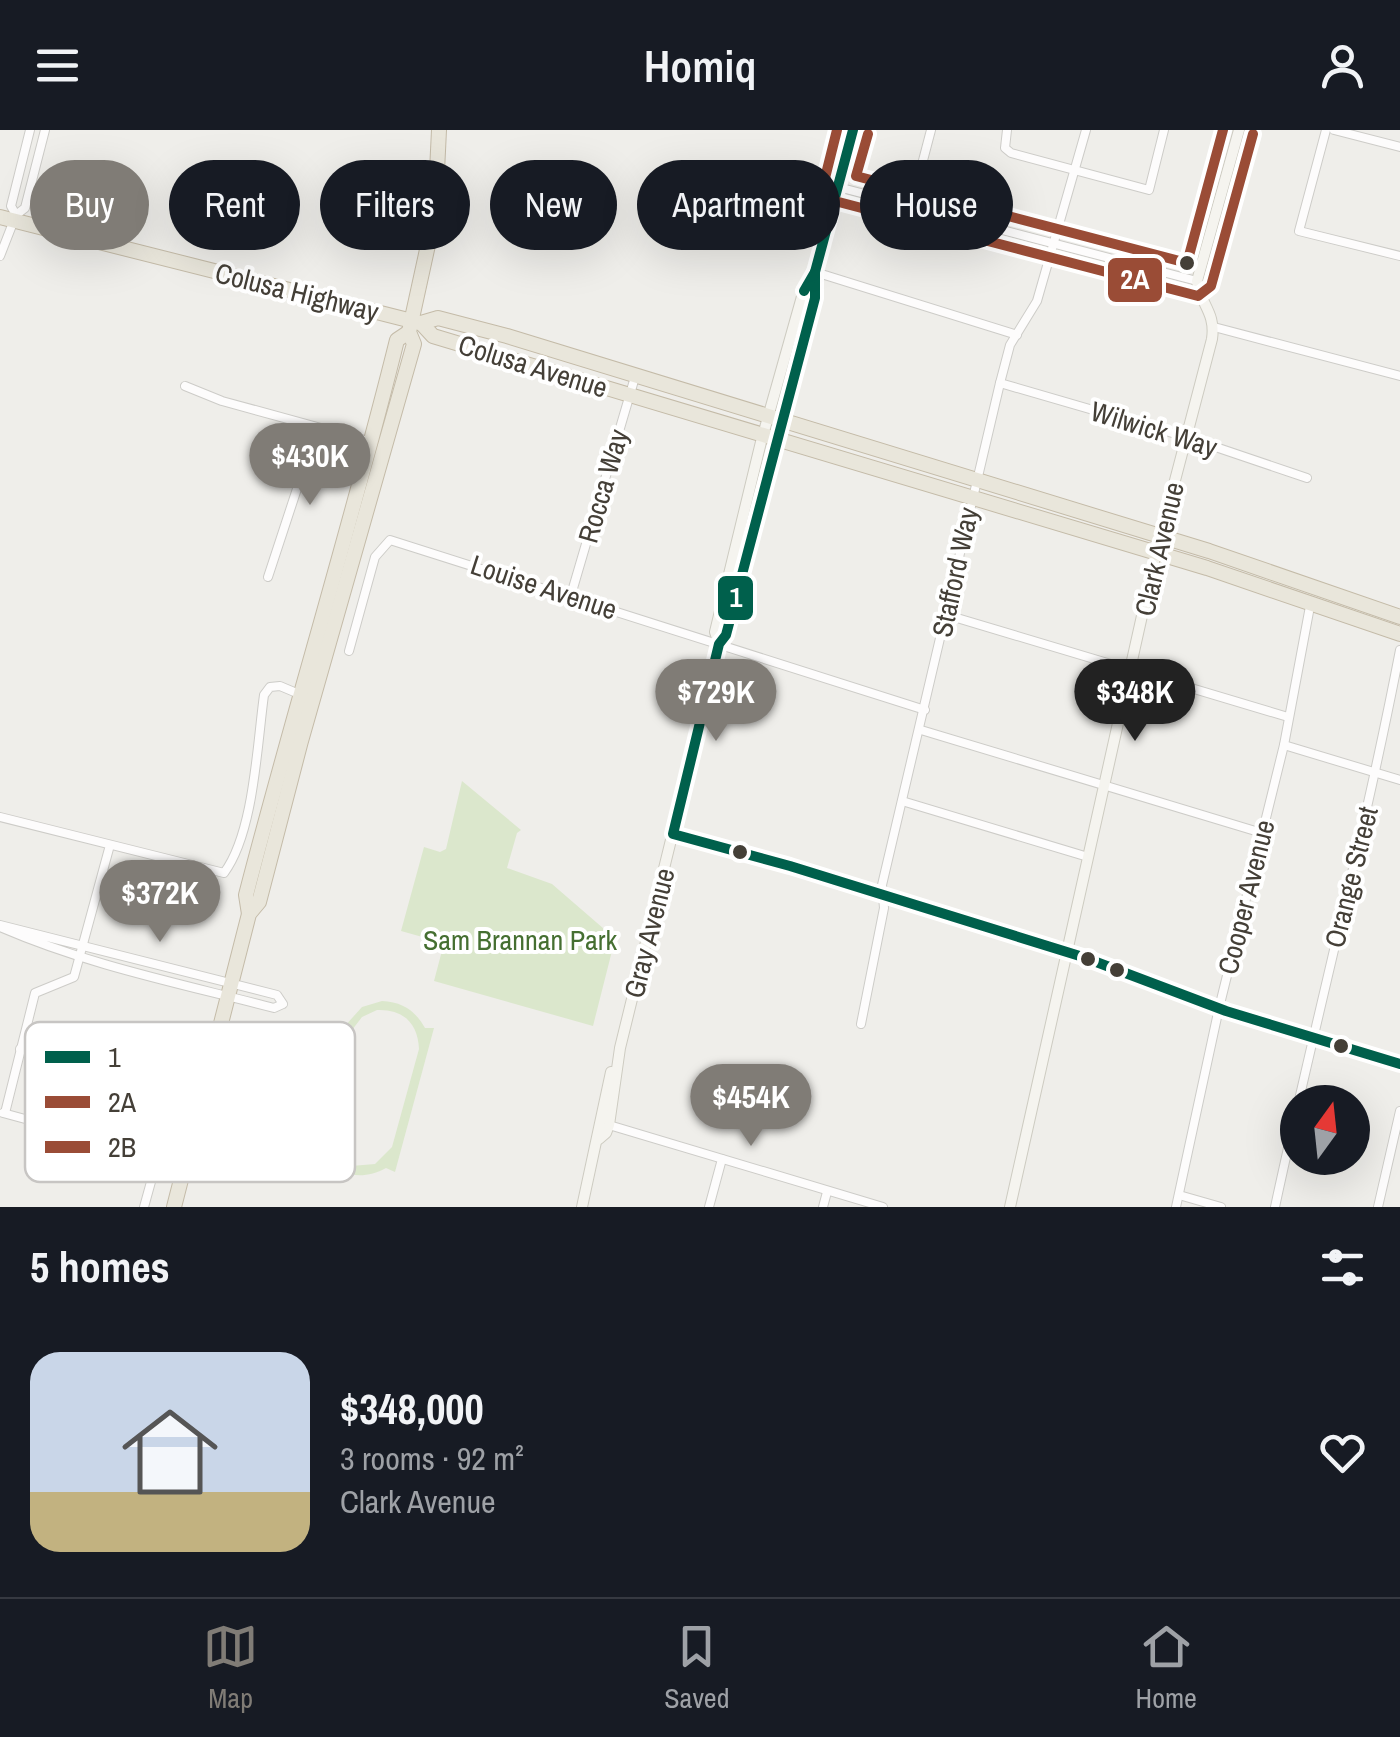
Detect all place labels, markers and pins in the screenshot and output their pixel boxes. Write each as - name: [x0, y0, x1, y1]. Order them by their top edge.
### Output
- unlabelled marker: [1177, 253, 1197, 273]
- pin: $430K: [240, 423, 380, 508]
- pin: $729K: [646, 659, 786, 744]
- pin: $348K: [1065, 659, 1205, 744]
- unlabelled marker: [730, 842, 750, 862]
- pin: $372K: [90, 860, 230, 945]
- unlabelled marker: [1078, 949, 1098, 969]
- unlabelled marker: [1107, 960, 1127, 980]
- unlabelled marker: [1331, 1036, 1351, 1056]
- pin: $454K: [681, 1064, 821, 1149]

